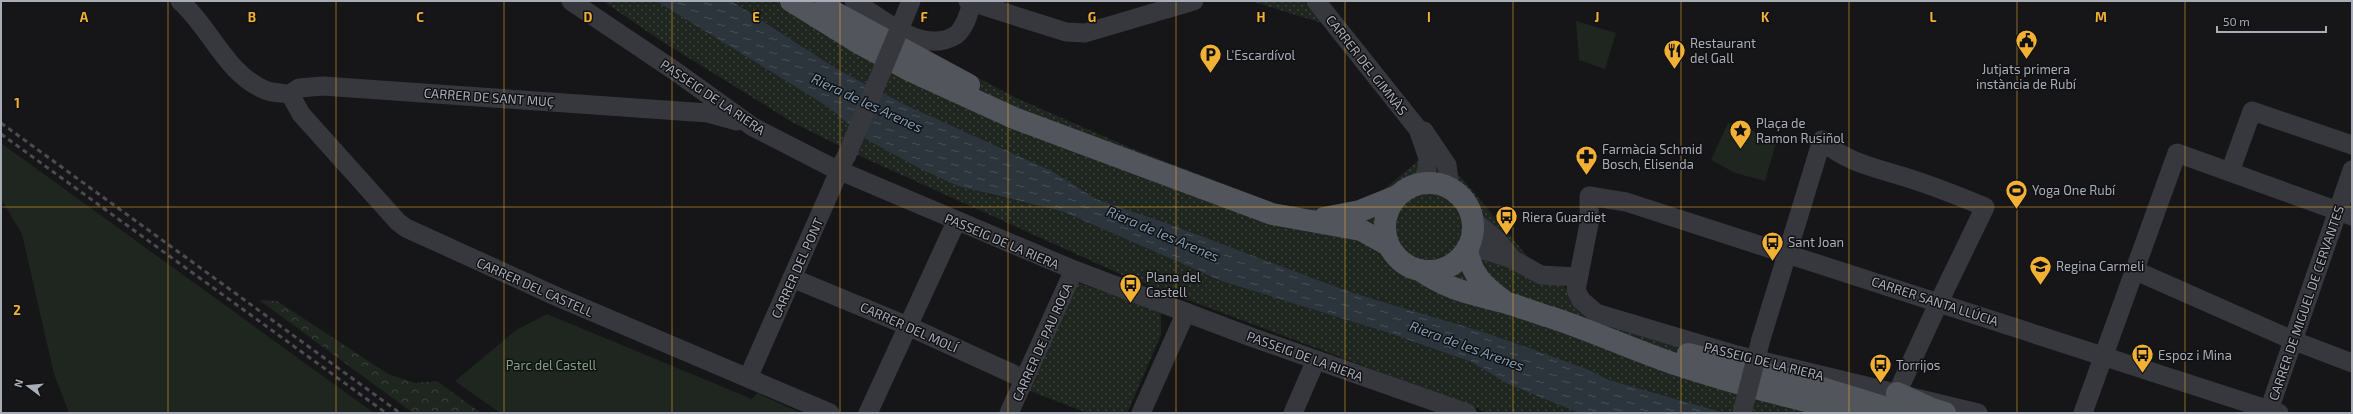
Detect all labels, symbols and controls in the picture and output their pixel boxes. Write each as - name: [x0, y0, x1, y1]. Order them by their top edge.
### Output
- scale bar: [2217, 8, 2326, 34]
- text: A: [80, 9, 89, 25]
- text: B: [248, 9, 256, 25]
- text: C: [416, 9, 424, 25]
- text: D: [584, 9, 593, 25]
- text: E: [752, 9, 760, 25]
- text: F: [920, 9, 928, 25]
- text: G: [1088, 9, 1096, 25]
- text: H: [1257, 9, 1266, 25]
- text: I: [1427, 9, 1431, 25]
- text: J: [1595, 9, 1599, 25]
- text: K: [1761, 9, 1770, 25]
- text: L: [1930, 9, 1937, 25]
- text: M: [2095, 9, 2107, 25]
- street label: CARRER DEL GIMNÀS: [1323, 11, 1412, 118]
- text: 50 m: [2223, 14, 2250, 28]
- public building icon: Jutjats primera instància de Rubí: [2013, 28, 2039, 61]
- place label: Restaurant del Gall: [1690, 35, 1756, 66]
- restaurant icon: Restaurant del Gall: [1661, 37, 1687, 70]
- parking icon: L'Escardívol: [1197, 42, 1223, 75]
- place label: L'Escardívol: [1226, 47, 1296, 63]
- street label: PASSEIG DE LA RIERA: [658, 56, 768, 138]
- place label: Jutjats primera instància de Rubí: [1976, 61, 2077, 92]
- water label: Riera de les Arenes: [809, 69, 925, 136]
- street label: CARRER DE SANT MUÇ: [423, 84, 555, 111]
- text: 1: [14, 95, 20, 111]
- place label: Plaça de Ramon Rusiñol: [1756, 115, 1845, 146]
- place icon: Plaça de Ramon Rusiñol: [1727, 117, 1753, 150]
- place label: Farmàcia Schmid Bosch, Elisenda: [1602, 141, 1702, 172]
- pharmacy icon: Farmàcia Schmid Bosch, Elisenda: [1573, 143, 1599, 176]
- sports icon: Yoga One Rubí: [2004, 177, 2030, 210]
- place label: Yoga One Rubí: [2032, 182, 2116, 198]
- water label: Riera de les Arenes: [1104, 202, 1222, 265]
- street label: CARRER DE MIGUEL DE CERVANTES: [2265, 203, 2347, 403]
- bus stop icon: Riera Guardiet: [1493, 204, 1519, 237]
- place label: Riera Guardiet: [1522, 209, 1606, 225]
- street label: PASSEIG DE LA RIERA: [942, 210, 1062, 272]
- street label: CARRER DEL PONT: [768, 215, 826, 321]
- bus stop icon: Sant Joan: [1760, 229, 1786, 262]
- place label: Sant Joan: [1788, 234, 1844, 250]
- school or university icon: Regina Carmeli: [2028, 253, 2054, 286]
- street label: CARRER DEL CASTELL: [474, 254, 596, 320]
- place label: Regina Carmeli: [2056, 258, 2144, 274]
- place label: Plana del Castell: [1146, 269, 1201, 300]
- bus stop icon: Plana del Castell: [1118, 271, 1144, 304]
- street label: CARRER SANTA LLÚCIA: [1870, 272, 2001, 329]
- street label: CARRER DE PAU ROCA: [1009, 280, 1075, 404]
- street label: CARRER DEL MOLÍ: [858, 297, 961, 356]
- text: 2: [13, 302, 21, 318]
- water label: Riera de les Arenes: [1408, 317, 1527, 374]
- street label: PASSEIG DE LA RIERA: [1245, 328, 1365, 384]
- street label: PASSEIG DE LA RIERA: [1703, 338, 1825, 384]
- bus stop icon: Espoz i Mina: [2129, 342, 2155, 375]
- place label: Espoz i Mina: [2158, 347, 2232, 363]
- bus stop icon: Torrijos: [1868, 352, 1894, 385]
- park label: Parc del Castell: [506, 357, 596, 373]
- place label: Torrijos: [1896, 357, 1940, 373]
- north arrow: [8, 366, 48, 406]
- text: N: [11, 377, 25, 389]

